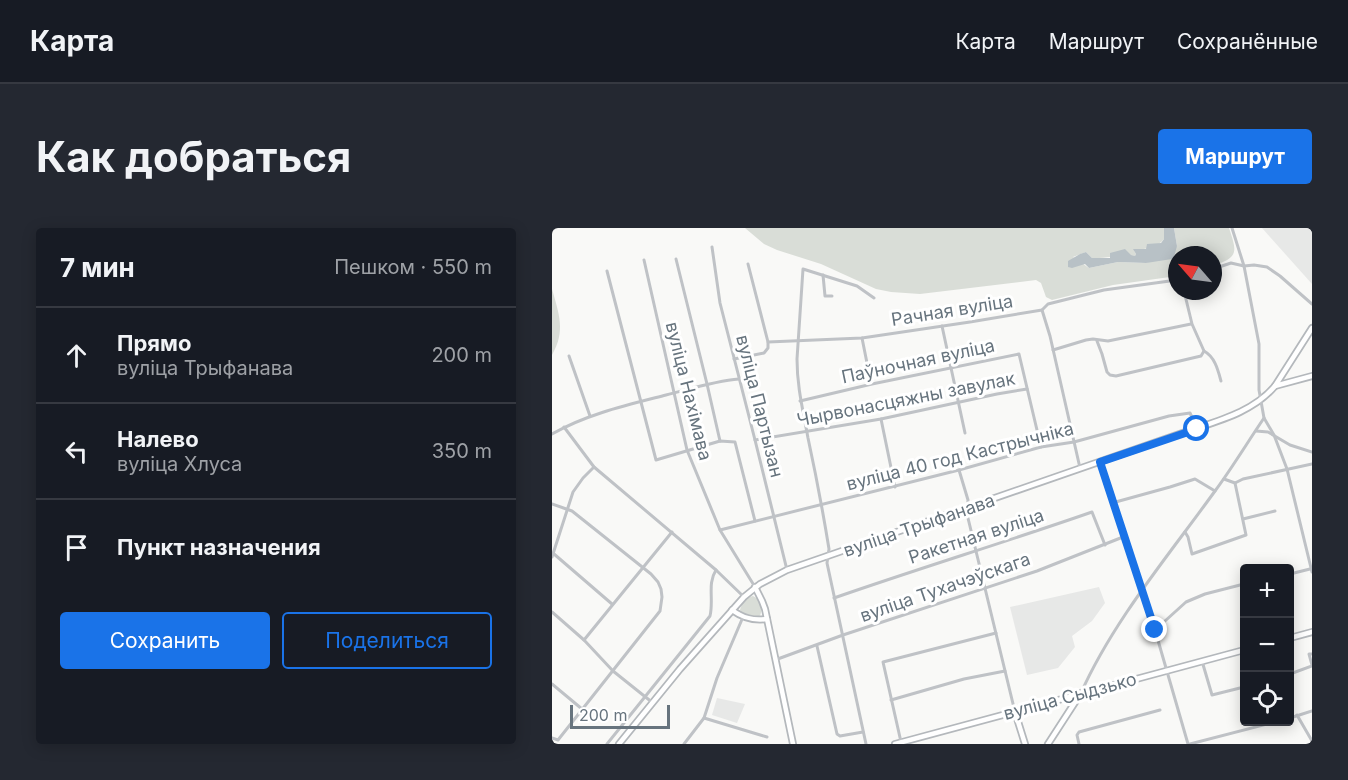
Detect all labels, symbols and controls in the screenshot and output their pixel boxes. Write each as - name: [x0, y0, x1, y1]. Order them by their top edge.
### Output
- text: Карта: [30, 24, 114, 58]
- text: Карта: [955, 29, 1016, 54]
- text: Маршрут: [1049, 29, 1144, 54]
- text: Сохранённые: [1177, 29, 1318, 54]
- button: Маршрут: [1158, 129, 1312, 184]
- text: Как добраться: [36, 131, 351, 182]
- north arrow: [1168, 246, 1222, 300]
- text: 7 мин: [60, 252, 135, 283]
- text: Пешком · 550 m: [334, 255, 492, 279]
- street label: Рачная вуліца: [890, 290, 1014, 330]
- street label: вуліца Нахімава: [662, 320, 716, 462]
- text: Прямо: [117, 330, 191, 356]
- street label: вуліца Партызан: [732, 333, 788, 479]
- street label: Паўночная вуліца: [839, 334, 997, 388]
- icon: ahead: [60, 339, 93, 372]
- text: 200 m: [431, 343, 492, 367]
- text: вуліца Трыфанава: [117, 356, 293, 380]
- street label: Чырвонасцяжны завулак: [795, 367, 1017, 430]
- route start: [1183, 415, 1209, 441]
- street label: вуліца 40 год Кастрычніка: [844, 418, 1076, 494]
- text: Налево: [117, 426, 199, 452]
- icon: left: [60, 435, 93, 468]
- text: 350 m: [432, 439, 492, 463]
- text: вуліца Хлуса: [117, 452, 242, 476]
- street label: вуліца Трыфанава: [841, 489, 997, 561]
- street label: Ракетная вуліца: [906, 504, 1046, 568]
- icon: arrive: [60, 531, 93, 564]
- text: Пункт назначения: [117, 534, 321, 560]
- street label: вуліца Тухачэўскага: [857, 548, 1033, 626]
- map controls: [1240, 564, 1294, 726]
- button: +: [1240, 564, 1294, 618]
- button: Сохранить: [60, 612, 270, 669]
- button: Поделиться: [282, 612, 492, 669]
- route end: [1141, 616, 1167, 642]
- button: −: [1240, 618, 1294, 672]
- street label: вуліца Сыдзько: [1001, 668, 1139, 724]
- button: locate: [1240, 672, 1294, 726]
- scale bar: [570, 702, 670, 730]
- text: 200 m: [579, 705, 627, 725]

